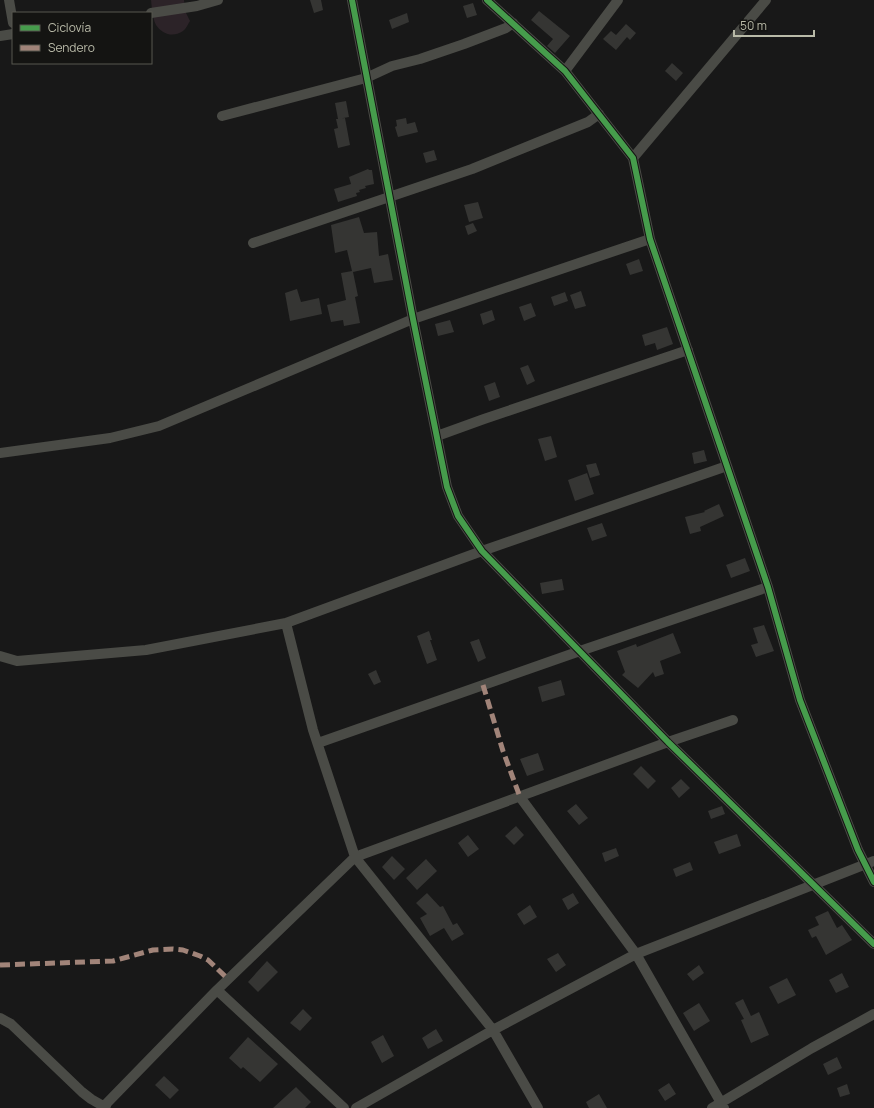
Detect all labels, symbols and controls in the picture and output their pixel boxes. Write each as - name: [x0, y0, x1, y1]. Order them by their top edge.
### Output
- legend: [12, 12, 152, 64]
- scale bar: [734, 12, 814, 38]
- text: 50 m: [740, 17, 767, 34]
- text: Ciclovía: [48, 19, 91, 36]
- text: Sendero: [48, 39, 95, 56]

